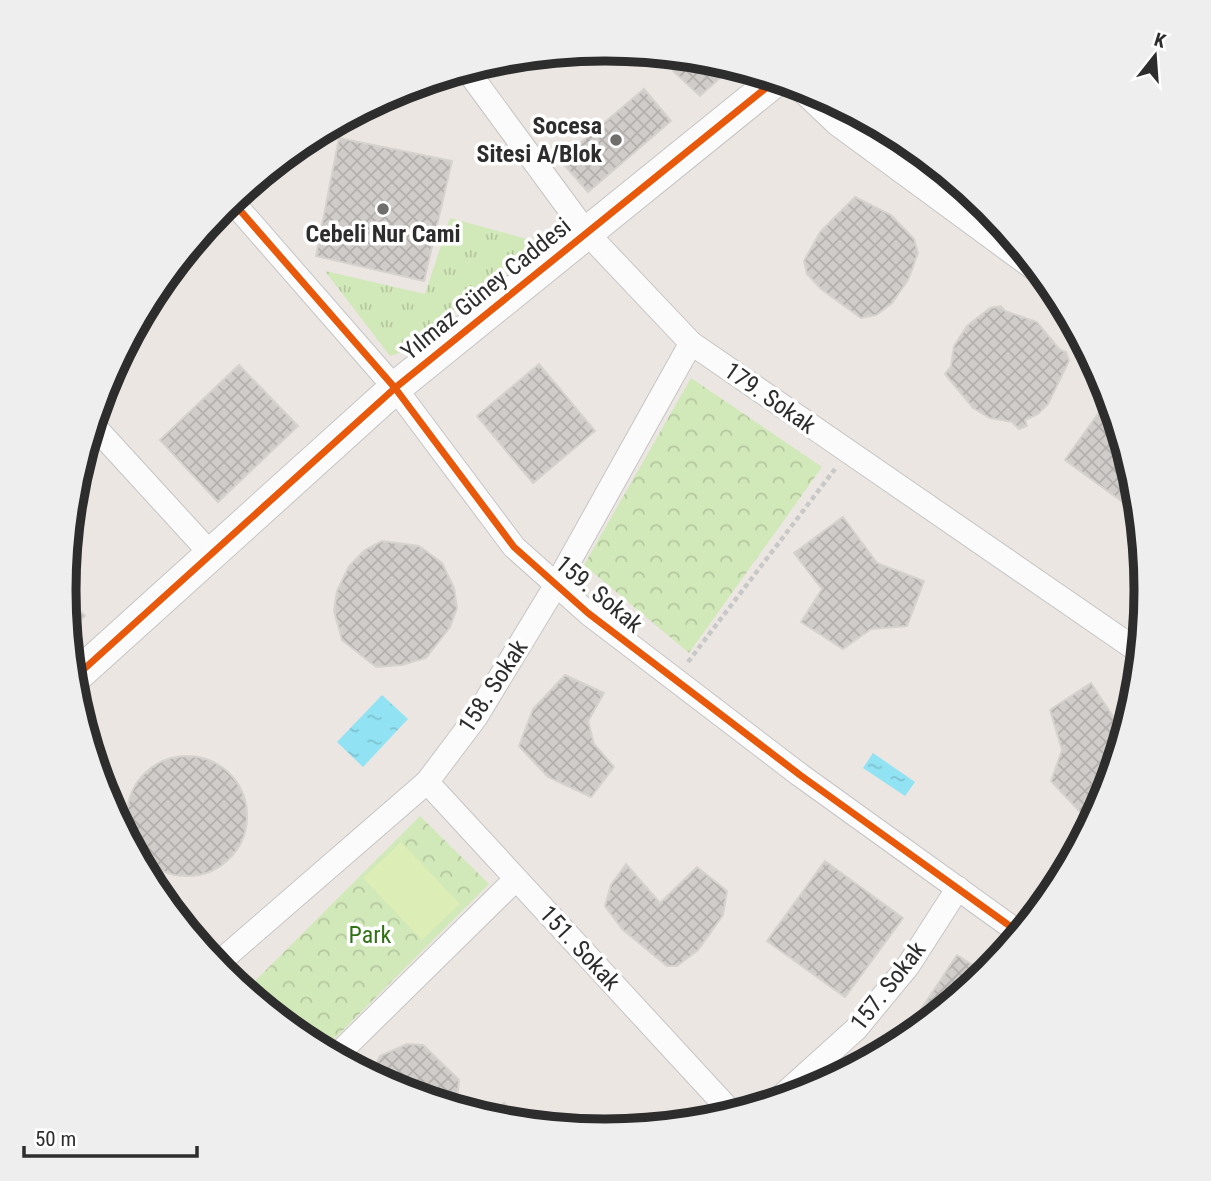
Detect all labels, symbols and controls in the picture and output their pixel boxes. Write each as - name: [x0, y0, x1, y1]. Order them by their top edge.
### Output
- north arrow: [1120, 21, 1190, 91]
- text: K: [1151, 28, 1169, 53]
- place label: Socesa Sitesi A/Blok: [476, 112, 603, 168]
- marker: Socesa Sitesi A/Blok: [608, 132, 624, 148]
- marker: Cebeli Nur Cami: [375, 201, 391, 217]
- street label: Yılmaz Güney Caddesi: [396, 212, 576, 366]
- place label: Cebeli Nur Cami: [306, 220, 460, 248]
- street label: 179. Sokak: [719, 356, 821, 440]
- street label: 159. Sokak: [550, 550, 648, 639]
- street label: 158. Sokak: [453, 634, 533, 738]
- street label: 151. Sokak: [534, 900, 626, 996]
- park label: Park: [349, 921, 392, 949]
- street label: 157. Sokak: [845, 936, 931, 1036]
- scale bar: [24, 1114, 198, 1158]
- text: 50 m: [35, 1127, 76, 1151]

